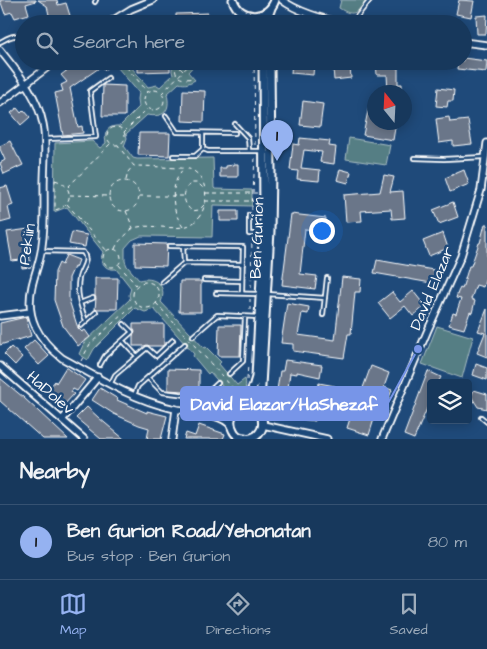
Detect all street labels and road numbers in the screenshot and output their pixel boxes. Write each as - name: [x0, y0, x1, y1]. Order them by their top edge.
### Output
- street label: Ben Gurion: [245, 197, 269, 279]
- street label: Pekiin: [13, 222, 41, 266]
- street label: David Elazar: [404, 243, 459, 334]
- street label: HaDolev: [22, 366, 79, 420]

